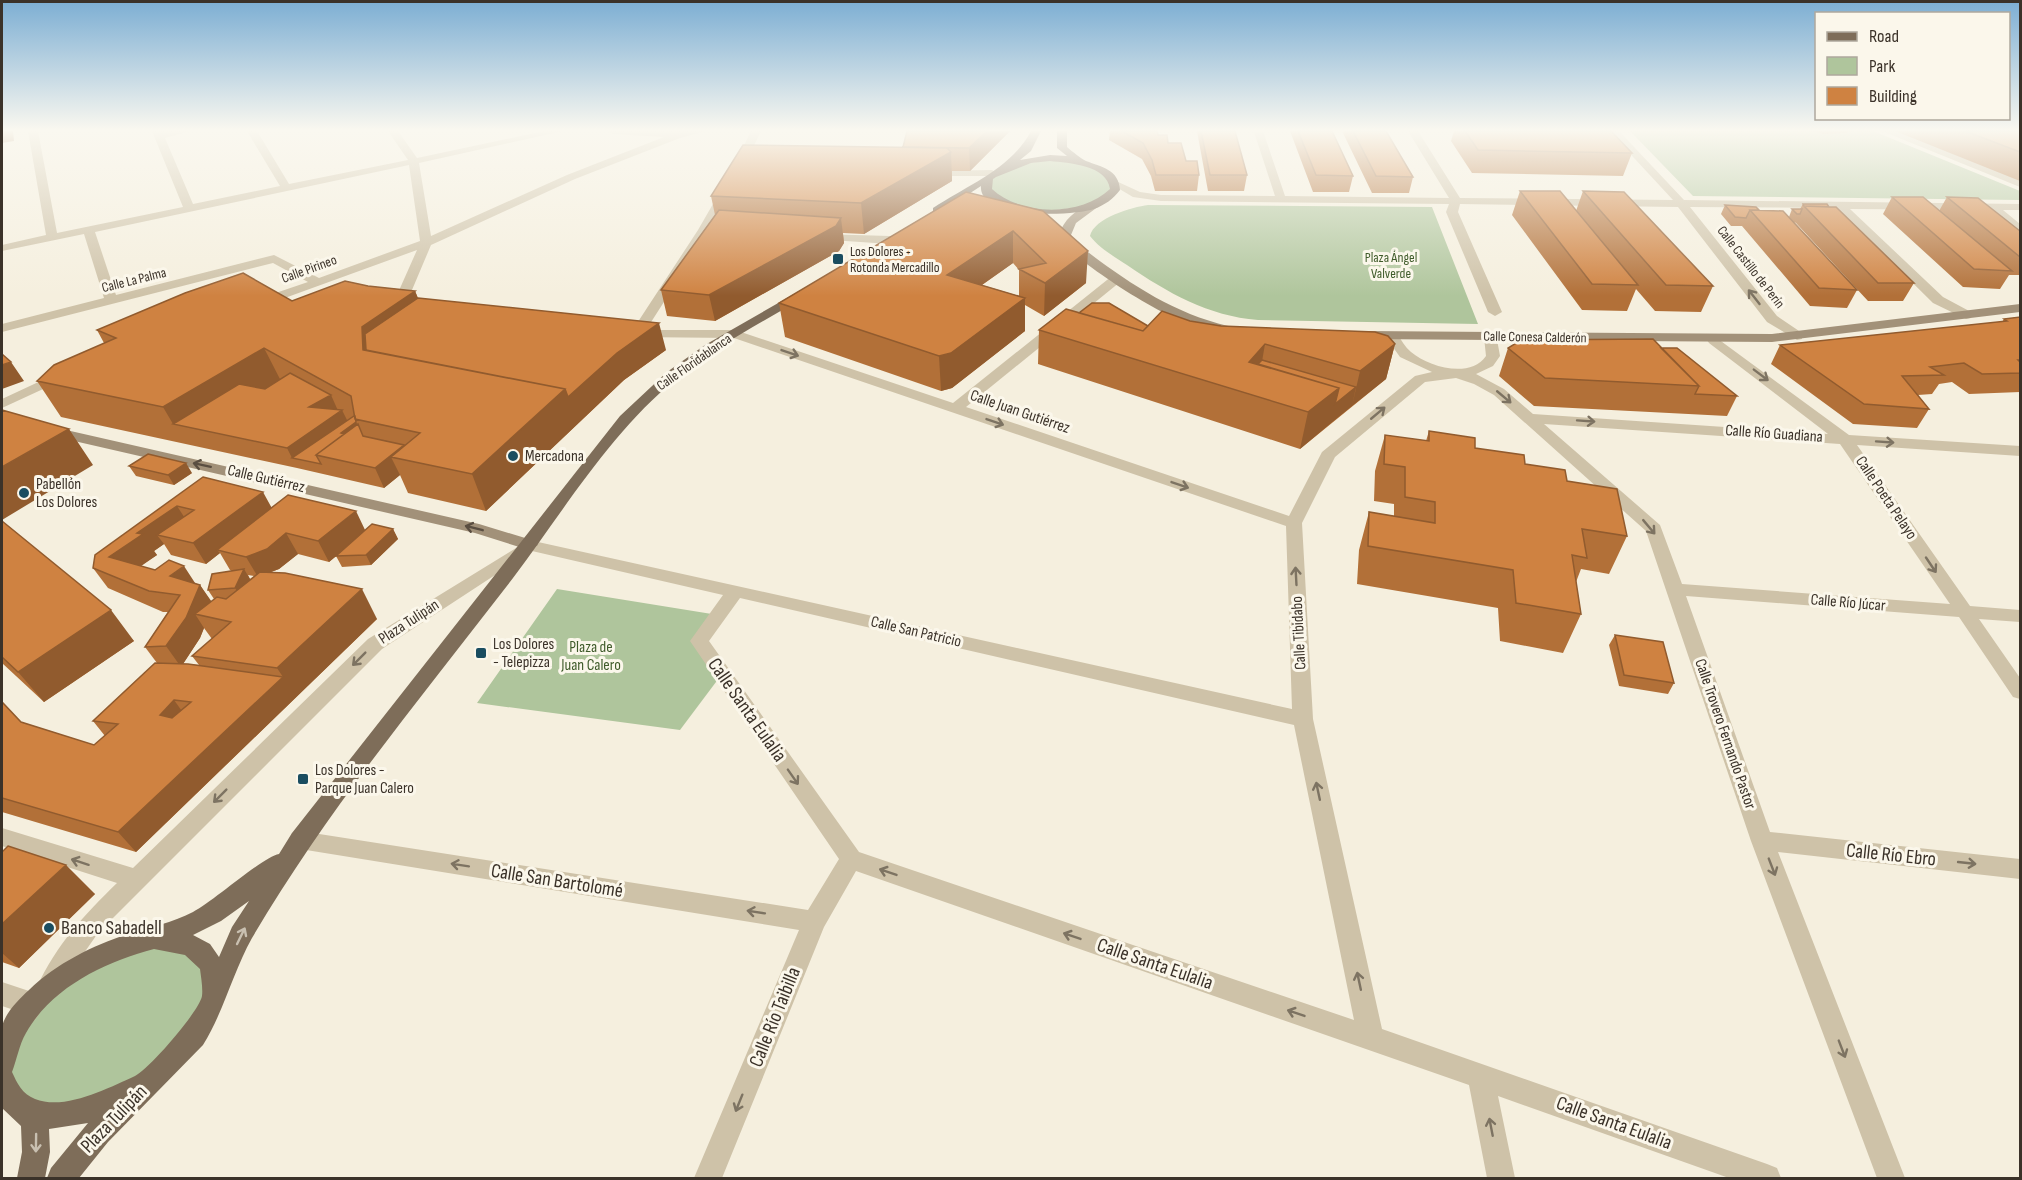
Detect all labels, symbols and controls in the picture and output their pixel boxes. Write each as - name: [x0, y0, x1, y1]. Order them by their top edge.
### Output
- legend: [1815, 12, 2010, 120]
- text: Road: [1869, 26, 1899, 47]
- text: Park: [1869, 56, 1895, 77]
- text: Building: [1869, 86, 1917, 107]
- street label: Calle Castillo de Perín: [1714, 222, 1788, 312]
- place label: Los Dolores - Rotonda Mercadillo: [850, 243, 940, 276]
- park label: Plaza Ángel Valverde: [1365, 249, 1417, 282]
- street label: Calle Pirineo: [279, 251, 339, 287]
- marker: Los Dolores - Rotonda Mercadillo: [831, 252, 845, 266]
- street label: Calle La Palma: [100, 264, 168, 296]
- one-way arrow: [1748, 290, 1761, 306]
- street label: Calle Conesa Calderón: [1483, 328, 1587, 346]
- street label: Calle Floridablanca: [653, 330, 735, 394]
- one-way arrow: [780, 349, 799, 360]
- one-way arrow: [1752, 369, 1768, 382]
- street label: Calle Juan Gutiérrez: [968, 386, 1073, 438]
- one-way arrow: [1496, 390, 1511, 404]
- one-way arrow: [1370, 406, 1385, 420]
- one-way arrow: [1575, 416, 1595, 427]
- one-way arrow: [985, 418, 1004, 429]
- street label: Calle Río Guadiana: [1725, 421, 1823, 447]
- one-way arrow: [1875, 436, 1894, 447]
- place label: Mercadona: [525, 447, 584, 466]
- marker: Mercadona: [506, 449, 520, 463]
- street label: Calle Poeta Pelayo: [1851, 453, 1921, 543]
- one-way arrow: [193, 459, 212, 470]
- street label: Calle Gutiérrez: [226, 461, 307, 497]
- place label: Pabellón Los Dolores: [36, 475, 98, 512]
- one-way arrow: [1170, 480, 1189, 491]
- marker: Pabellón Los Dolores: [17, 486, 31, 500]
- one-way arrow: [1642, 518, 1656, 534]
- one-way arrow: [464, 521, 483, 533]
- one-way arrow: [1925, 556, 1937, 572]
- one-way arrow: [1291, 567, 1302, 587]
- street label: Calle Río Júcar: [1810, 590, 1887, 616]
- street label: Plaza Tulipán: [375, 595, 443, 649]
- street label: Calle Tibidabo: [1288, 596, 1310, 670]
- street label: Calle San Patricio: [869, 612, 963, 652]
- place label: Los Dolores - Telepizza: [493, 635, 555, 672]
- park label: Plaza de Juan Calero: [560, 638, 621, 675]
- marker: Los Dolores - Telepizza: [474, 646, 488, 660]
- one-way arrow: [352, 652, 367, 667]
- street label: Calle Santa Eulalia: [702, 654, 792, 766]
- street label: Calle Trovero Fernando Pastor: [1690, 656, 1760, 812]
- place label: Los Dolores - Parque Juan Calero: [315, 761, 414, 798]
- one-way arrow: [787, 768, 799, 785]
- marker: Los Dolores - Parque Juan Calero: [296, 772, 310, 786]
- one-way arrow: [1312, 781, 1324, 800]
- one-way arrow: [213, 789, 228, 804]
- street label: Calle Río Ebro: [1845, 838, 1937, 872]
- one-way arrow: [71, 856, 90, 867]
- one-way arrow: [1767, 857, 1778, 876]
- one-way arrow: [1956, 858, 1976, 869]
- street label: Calle San Bartolomé: [489, 859, 625, 903]
- one-way arrow: [451, 860, 471, 871]
- one-way arrow: [879, 866, 897, 877]
- one-way arrow: [747, 907, 767, 918]
- place label: Banco Sabadell: [61, 916, 162, 940]
- marker: Banco Sabadell: [42, 921, 56, 935]
- one-way arrow: [236, 928, 247, 946]
- one-way arrow: [1063, 929, 1082, 940]
- street label: Calle Santa Eulalia: [1094, 933, 1216, 995]
- street label: Calle Río Taibilla: [744, 964, 806, 1070]
- one-way arrow: [1353, 972, 1364, 992]
- one-way arrow: [1287, 1006, 1306, 1017]
- one-way arrow: [1837, 1040, 1848, 1058]
- street label: Plaza Tulipán: [76, 1080, 152, 1158]
- street label: Calle Santa Eulalia: [1553, 1091, 1675, 1155]
- one-way arrow: [733, 1094, 744, 1112]
- one-way arrow: [1485, 1118, 1496, 1137]
- one-way arrow: [30, 1133, 42, 1153]

